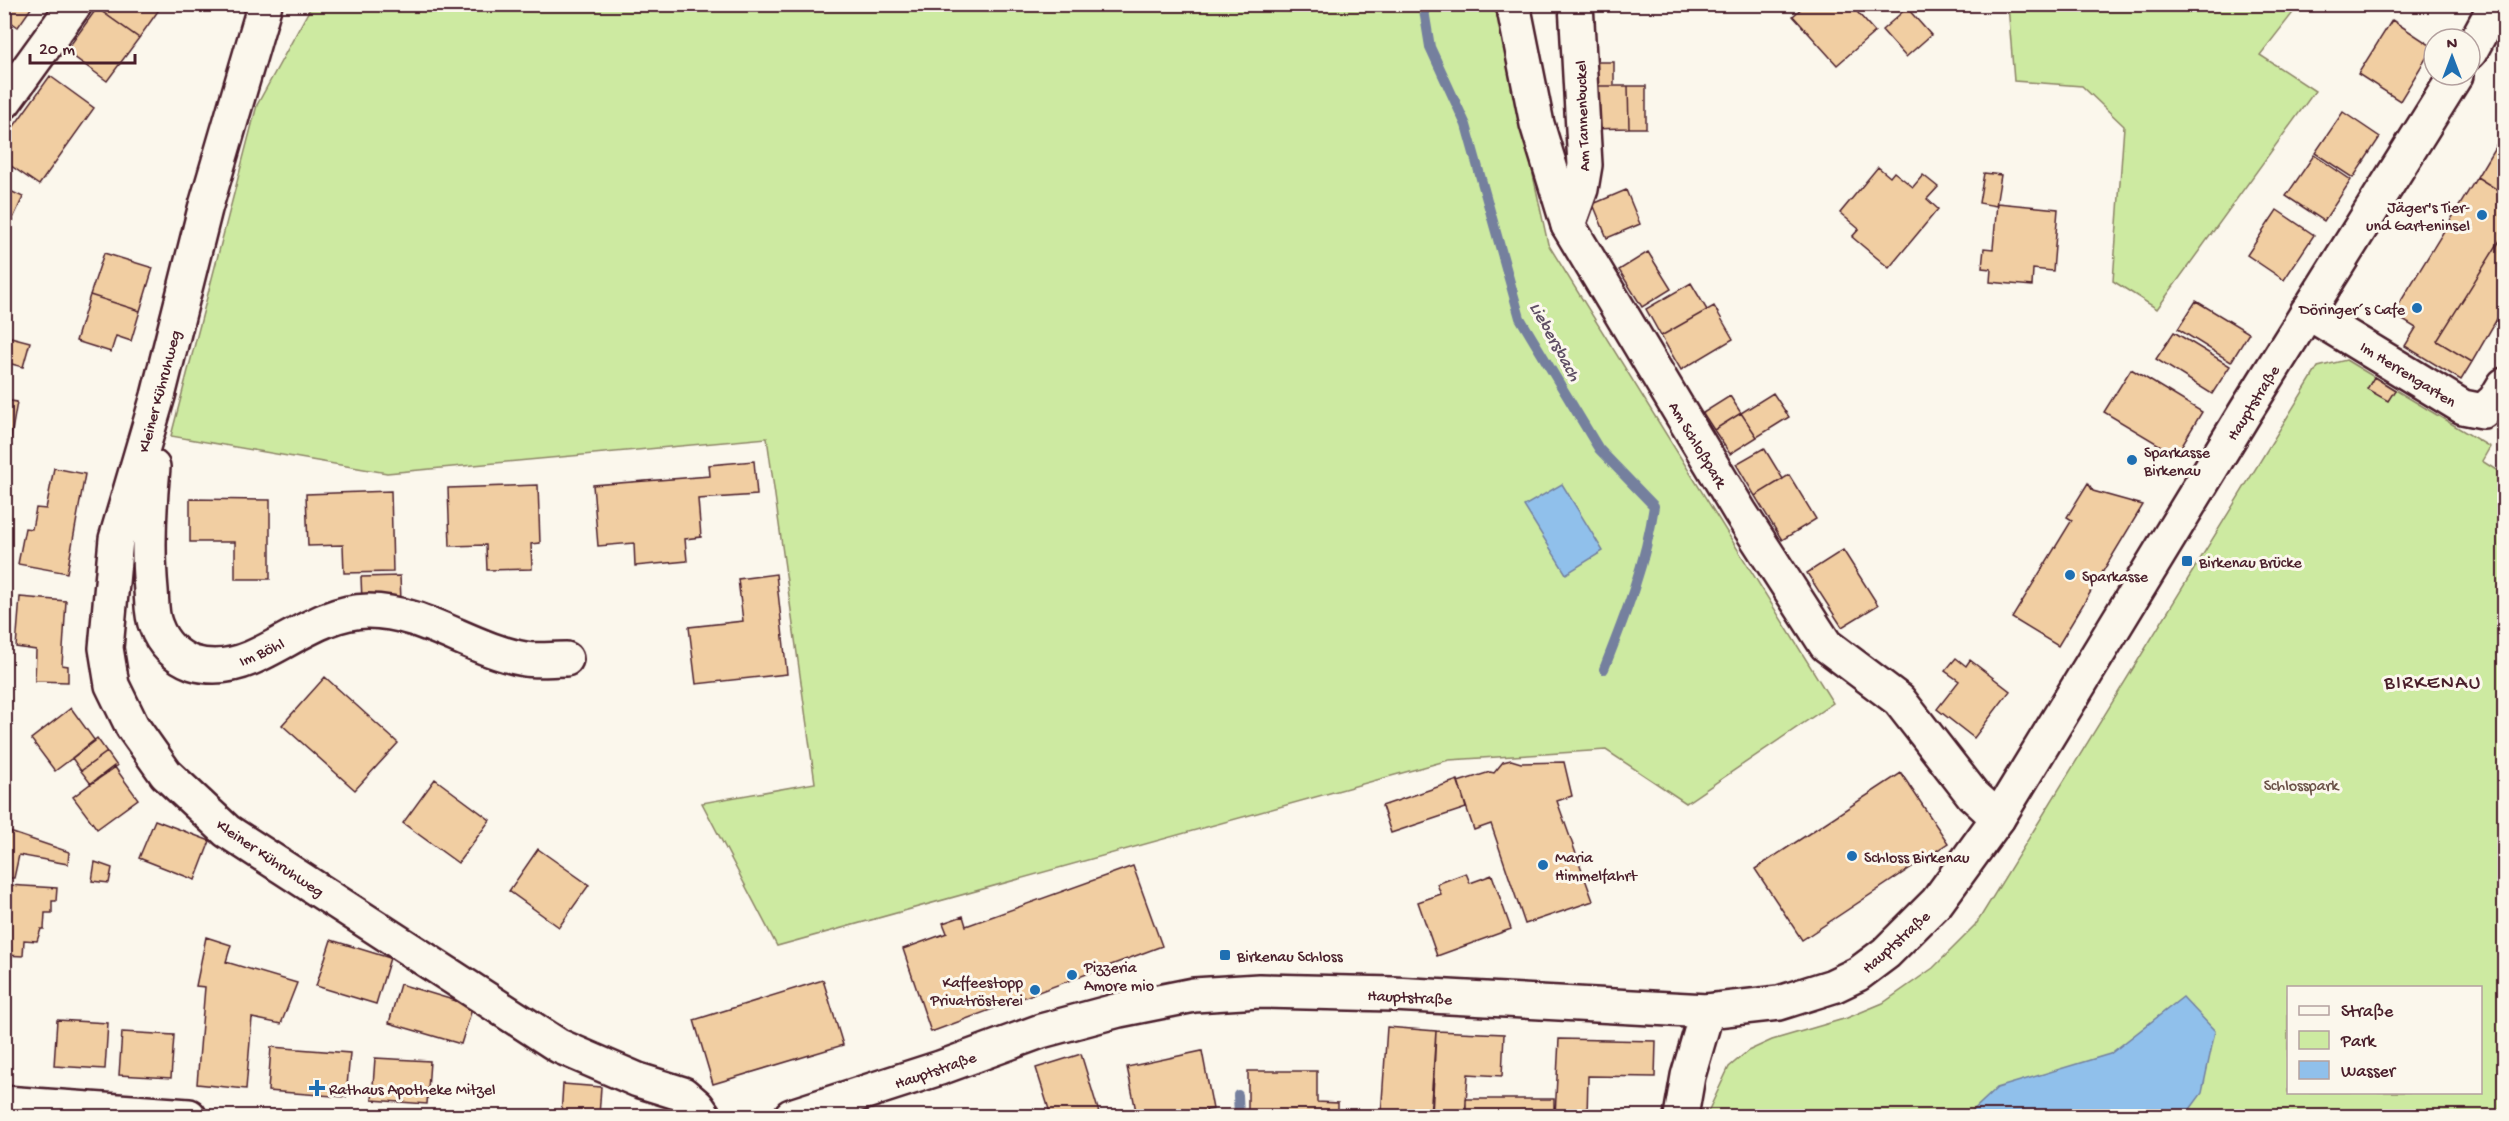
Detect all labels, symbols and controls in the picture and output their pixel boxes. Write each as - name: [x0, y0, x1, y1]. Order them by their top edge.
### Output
- scale bar: [30, 27, 135, 65]
- north arrow: [2422, 27, 2482, 87]
- text: N: [2447, 36, 2458, 55]
- text: 20 m: [39, 40, 75, 61]
- street label: Am Tannenbuckel: [1573, 60, 1596, 172]
- place label: Jäger's Tier- und Garteninsel: [2366, 200, 2470, 237]
- marker: Jäger's Tier- und Garteninsel: [2475, 208, 2489, 222]
- water label: Liebersbach: [1524, 299, 1584, 386]
- marker: Döringer´s Cafe: [2410, 301, 2424, 315]
- place label: Döringer´s Cafe: [2298, 302, 2406, 321]
- street label: Kleiner Kühruhweg: [136, 329, 187, 455]
- street label: Im Herrengarten: [2356, 339, 2459, 413]
- street label: Hauptstraße: [2224, 362, 2286, 445]
- street label: Am Schloßpark: [1663, 399, 1730, 494]
- place label: Sparkasse Birkenau: [2143, 445, 2211, 482]
- marker: Sparkasse Birkenau: [2125, 453, 2139, 467]
- marker: Birkenau Brücke: [2180, 554, 2194, 568]
- place label: Birkenau Brücke: [2198, 555, 2302, 574]
- marker: Sparkasse: [2063, 568, 2077, 582]
- place label: Sparkasse: [2082, 569, 2149, 588]
- street label: Im Böhl: [237, 636, 288, 673]
- district label: BIRKENAU: [2383, 673, 2482, 696]
- park label: Schlosspark: [2264, 778, 2340, 797]
- street label: Kleiner Kühruhweg: [212, 817, 327, 903]
- marker: Schloss Birkenau: [1845, 849, 1859, 863]
- place label: Maria Himmelfahrt: [1555, 850, 1638, 887]
- place label: Schloss Birkenau: [1864, 850, 1970, 869]
- marker: Maria Himmelfahrt: [1536, 858, 1550, 872]
- street label: Hauptstraße: [1859, 908, 1936, 979]
- marker: Birkenau Schloss: [1218, 948, 1232, 962]
- place label: Birkenau Schloss: [1236, 949, 1344, 968]
- place label: Pizzeria Amore mio: [1083, 960, 1154, 997]
- marker: Pizzeria Amore mio: [1065, 968, 1079, 982]
- place label: Kaffeestopp Privatrösterei: [930, 975, 1023, 1012]
- marker: Kaffeestopp Privatrösterei: [1028, 983, 1042, 997]
- legend: [2287, 986, 2482, 1094]
- street label: Hauptstraße: [1367, 988, 1453, 1011]
- text: Straße: [2341, 1002, 2394, 1023]
- text: Park: [2340, 1032, 2377, 1053]
- street label: Hauptstraße: [893, 1049, 980, 1095]
- text: Wasser: [2341, 1062, 2397, 1083]
- marker: Rathaus Apotheke Mitzel: [310, 1081, 324, 1095]
- place label: Rathaus Apotheke Mitzel: [329, 1082, 496, 1101]

